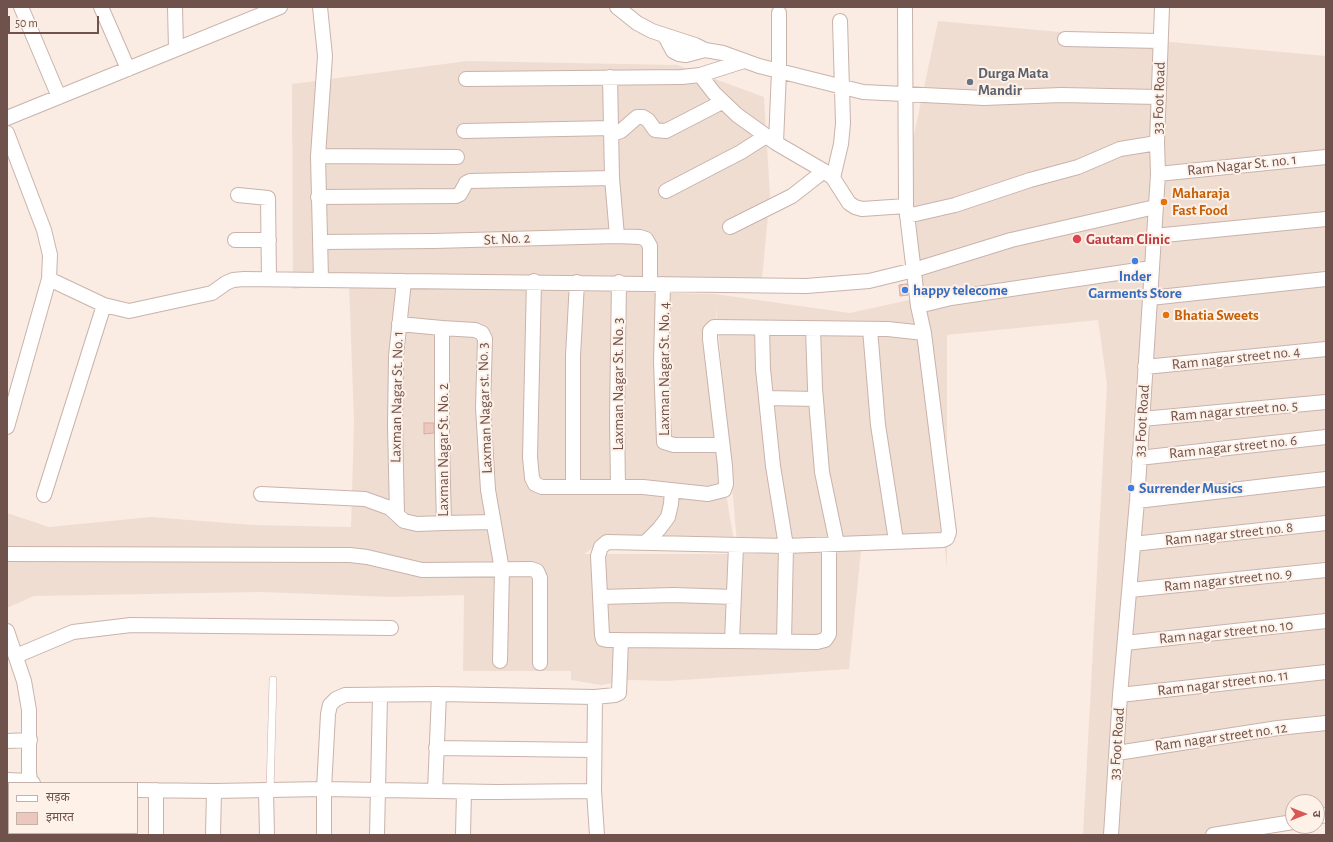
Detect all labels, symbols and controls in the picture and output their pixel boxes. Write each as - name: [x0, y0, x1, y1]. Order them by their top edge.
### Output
- scale bar: [10, 8, 101, 34]
- text: 50 m: [15, 17, 38, 29]
- street label: 33 Foot Road: [1149, 61, 1169, 135]
- place label: Durga Mata Mandir: [978, 64, 1049, 99]
- marker: Durga Mata Mandir: [965, 77, 975, 87]
- street label: Ram Nagar St. no. 1: [1186, 150, 1298, 180]
- place label: Maharaja Fast Food: [1172, 184, 1230, 219]
- marker: Maharaja Fast Food: [1159, 197, 1169, 207]
- street label: St. No. 2: [483, 229, 531, 249]
- place label: Gautam Clinic: [1086, 230, 1170, 248]
- marker: Gautam Clinic: [1071, 233, 1083, 245]
- marker: Inder Garments Store: [1130, 256, 1140, 266]
- place label: Inder Garments Store: [1088, 267, 1182, 302]
- place label: happy telecome: [913, 281, 1008, 299]
- marker: happy telecome: [900, 285, 910, 295]
- street label: Laxman Nagar St. No. 4: [655, 302, 673, 436]
- place label: Bhatia Sweets: [1174, 306, 1259, 324]
- marker: Bhatia Sweets: [1161, 310, 1171, 320]
- street label: Laxman Nagar St. No. 3: [609, 318, 627, 450]
- street label: Laxman Nagar St. No. 1: [387, 331, 407, 463]
- street label: Laxman Nagar st. No. 3: [474, 342, 496, 474]
- street label: Ram nagar street no. 4: [1171, 342, 1301, 374]
- street label: Laxman Nagar St. No. 2: [434, 383, 452, 517]
- street label: 33 Foot Road: [1130, 384, 1154, 458]
- street label: Ram nagar street no. 5: [1169, 396, 1299, 426]
- street label: Ram nagar street no. 6: [1168, 431, 1298, 463]
- place label: Surrender Musics: [1139, 479, 1243, 497]
- marker: Surrender Musics: [1126, 483, 1136, 493]
- street label: Ram nagar street no. 8: [1164, 518, 1294, 550]
- street label: Ram nagar street no. 9: [1163, 564, 1293, 596]
- street label: Ram nagar street no. 10: [1158, 616, 1294, 648]
- street label: Ram nagar street no. 11: [1156, 666, 1290, 700]
- street label: 33 Foot Road: [1105, 707, 1129, 781]
- street label: Ram nagar street no. 12: [1154, 719, 1288, 755]
- legend: [8, 782, 138, 834]
- text: सड़क: [46, 791, 70, 803]
- north arrow: [1285, 794, 1325, 834]
- text: इमारत: [46, 811, 74, 823]
- text: उ: [1311, 811, 1322, 817]

